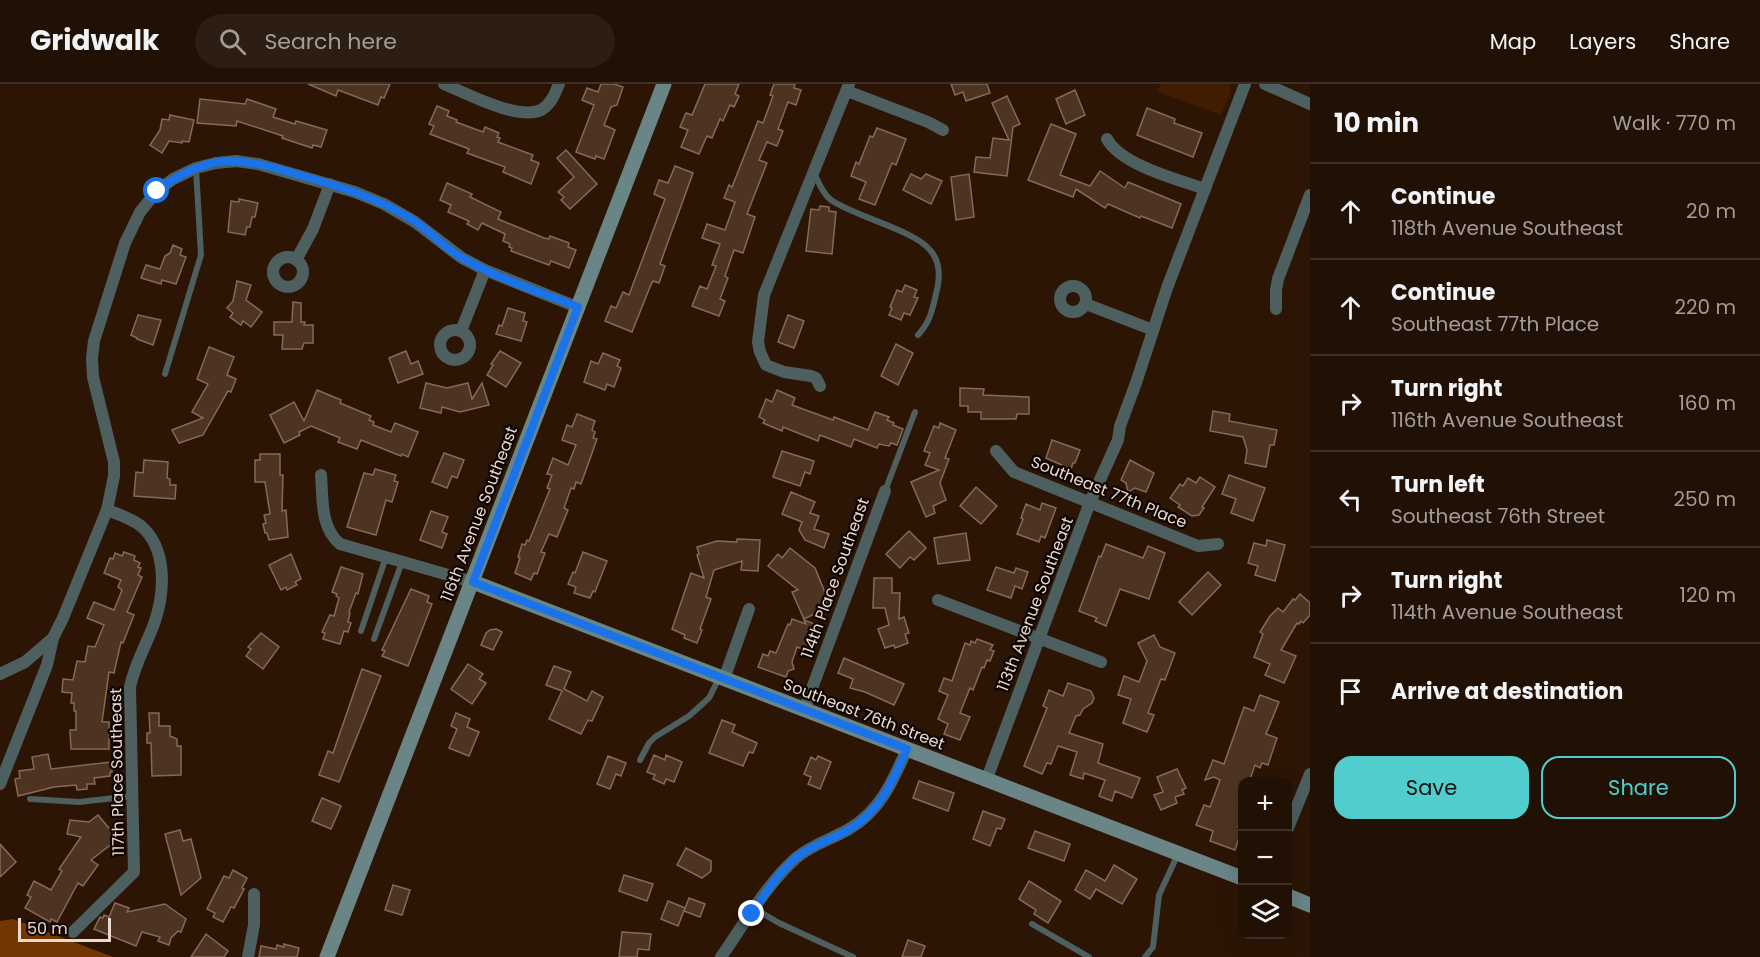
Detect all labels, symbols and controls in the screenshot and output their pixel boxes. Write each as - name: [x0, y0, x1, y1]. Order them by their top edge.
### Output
- search box: [195, 14, 615, 68]
- text: Gridwalk: [30, 21, 159, 60]
- icon: search: [216, 25, 249, 58]
- text: Search here: [264, 26, 397, 57]
- text: Map: [1490, 27, 1536, 56]
- text: Layers: [1569, 27, 1636, 56]
- text: Share: [1669, 27, 1730, 56]
- text: 10 min: [1334, 105, 1419, 141]
- text: Walk · 770 m: [1612, 109, 1736, 137]
- route start: [143, 177, 169, 203]
- text: Continue: [1391, 181, 1495, 212]
- icon: ahead: [1334, 195, 1367, 228]
- text: 20 m: [1686, 197, 1736, 225]
- text: 118th Avenue Southeast: [1391, 214, 1623, 242]
- text: Continue: [1391, 277, 1495, 308]
- icon: ahead: [1334, 291, 1367, 324]
- text: 220 m: [1675, 293, 1736, 321]
- text: Southeast 77th Place: [1391, 310, 1599, 338]
- text: Turn right: [1391, 373, 1502, 404]
- icon: right: [1334, 387, 1367, 420]
- text: 160 m: [1678, 389, 1736, 417]
- text: 116th Avenue Southeast: [1391, 406, 1623, 434]
- street label: 116th Avenue Southeast: [435, 423, 523, 605]
- street label: Southeast 77th Place: [1027, 450, 1191, 534]
- text: Turn left: [1391, 469, 1485, 500]
- icon: left: [1334, 483, 1367, 516]
- text: 250 m: [1673, 485, 1736, 513]
- street label: 114th Place Southeast: [795, 494, 875, 662]
- text: Southeast 76th Street: [1391, 502, 1605, 530]
- street label: 113th Avenue Southeast: [991, 513, 1079, 695]
- text: Turn right: [1391, 565, 1502, 596]
- icon: right: [1334, 579, 1367, 612]
- text: 120 m: [1680, 581, 1736, 609]
- text: 114th Avenue Southeast: [1391, 598, 1623, 626]
- street label: Southeast 76th Street: [780, 673, 948, 755]
- icon: arrive: [1334, 675, 1367, 708]
- text: Arrive at destination: [1391, 676, 1623, 707]
- street label: 117th Place Southeast: [104, 688, 130, 856]
- button: Save: [1334, 756, 1529, 819]
- button: Share: [1541, 756, 1736, 819]
- map controls: [1238, 777, 1292, 939]
- button: +: [1238, 777, 1292, 831]
- button: −: [1238, 831, 1292, 885]
- button: layers: [1238, 885, 1292, 939]
- route end: [738, 900, 764, 926]
- scale bar: [18, 915, 111, 942]
- text: 50 m: [27, 917, 68, 940]

